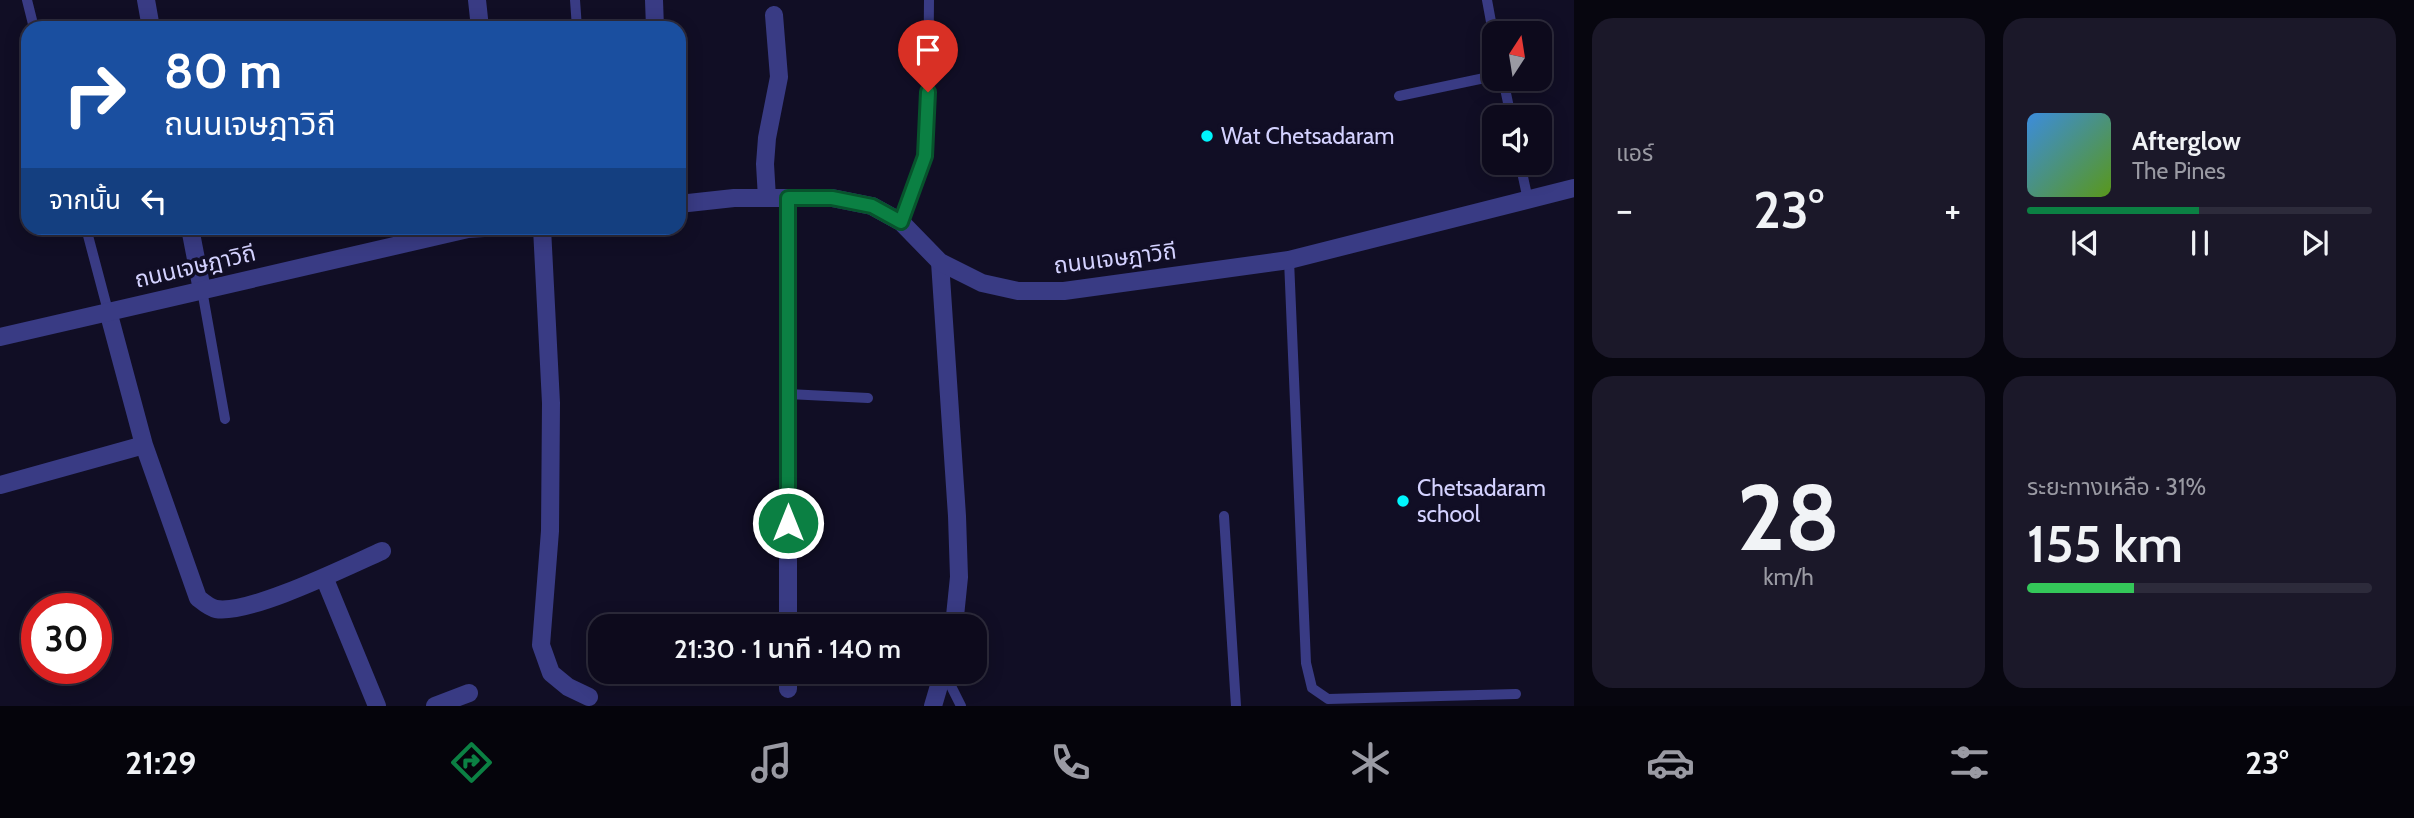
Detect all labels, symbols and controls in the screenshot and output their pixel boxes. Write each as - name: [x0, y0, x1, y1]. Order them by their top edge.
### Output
- pin: [898, 20, 958, 92]
- north arrow: [1482, 21, 1552, 91]
- map controls: [1482, 21, 1552, 175]
- icon: arrive: [909, 31, 947, 69]
- text: 80 m: [164, 41, 282, 100]
- icon: right: [49, 49, 140, 140]
- text: ถนนเจษฎาวิถี: [164, 104, 336, 143]
- button: sound: [1482, 105, 1552, 175]
- place label: Wat Chetsadaram: [1221, 122, 1394, 150]
- text: Afterglow: [2132, 125, 2241, 157]
- marker: Wat Chetsadaram: [1199, 128, 1215, 144]
- text: แอร์: [1616, 139, 1653, 167]
- text: The Pines: [2132, 157, 2226, 185]
- text: 23°: [1753, 178, 1824, 241]
- icon: left: [135, 182, 173, 220]
- text: จากนั้น: [49, 184, 121, 216]
- text: −: [1616, 186, 1633, 233]
- text: +: [1944, 186, 1961, 233]
- icon: previous: [2066, 224, 2104, 262]
- icon: pause: [2181, 224, 2219, 262]
- icon: next: [2296, 224, 2334, 262]
- street label: ถนนเจษฎาวิถี: [1052, 237, 1178, 279]
- street label: ถนนเจษฎาวิถี: [132, 238, 258, 294]
- text: 28: [1737, 462, 1840, 573]
- text: ระยะทางเหลือ · 31%: [2027, 473, 2206, 501]
- place label: Chetsadaram school: [1417, 474, 1546, 528]
- position arrow: [751, 486, 825, 560]
- marker: Chetsadaram school: [1395, 493, 1411, 509]
- text: 155 km: [2027, 512, 2183, 575]
- text: km/h: [1763, 563, 1814, 591]
- speed limit sign: 30: [21, 593, 112, 684]
- text: 21:30 · 1 นาที · 140 m: [674, 633, 901, 665]
- icon: directions: [447, 738, 496, 787]
- icon: music: [747, 738, 796, 787]
- icon: phone: [1046, 738, 1095, 787]
- icon: climate: [1346, 738, 1395, 787]
- icon: car: [1646, 738, 1695, 787]
- icon: filters: [1945, 738, 1994, 787]
- text: 21:29: [125, 743, 196, 782]
- text: 23°: [2245, 743, 2289, 782]

